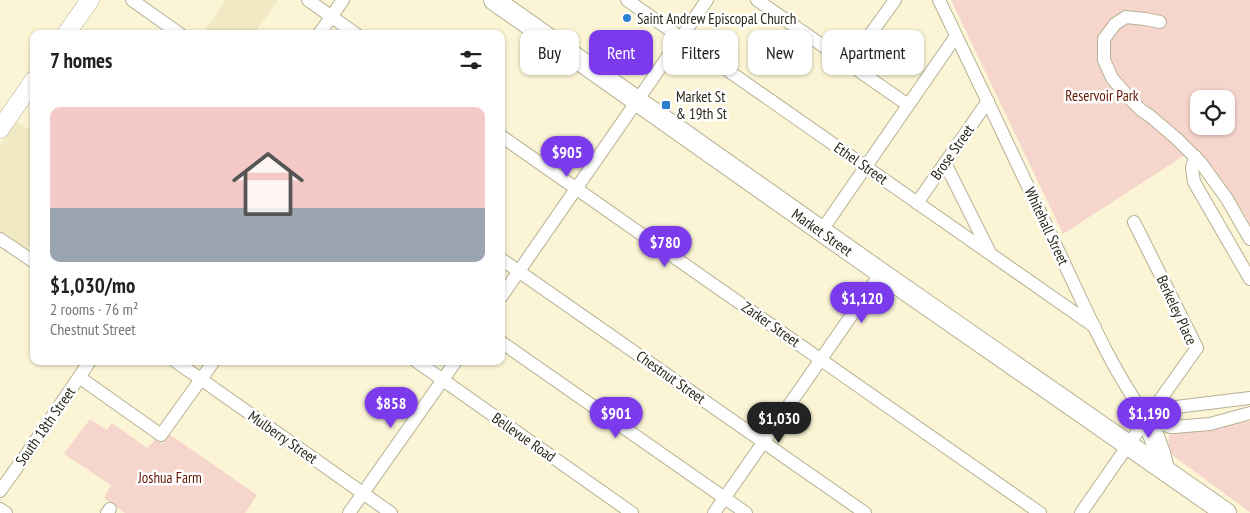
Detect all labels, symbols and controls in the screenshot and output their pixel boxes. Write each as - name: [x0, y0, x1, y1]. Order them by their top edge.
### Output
- place label: Saint Andrew Episcopal Church: [637, 9, 796, 28]
- marker: Saint Andrew Episcopal Church: [621, 12, 633, 24]
- chip: Buy: [520, 30, 579, 75]
- chip: Rent: [589, 30, 653, 75]
- chip: Filters: [663, 30, 738, 75]
- chip: New: [748, 30, 812, 75]
- chip: Apartment: [822, 30, 924, 75]
- icon: filters: [457, 46, 485, 74]
- text: 7 homes: [50, 47, 112, 74]
- park label: Reservoir Park: [1065, 86, 1139, 105]
- place label: Market St & 19th St: [676, 87, 727, 123]
- map controls: [1190, 90, 1235, 135]
- button: locate: [1190, 90, 1235, 135]
- marker: Market St & 19th St: [660, 99, 672, 111]
- street label: Brose Street: [926, 121, 978, 183]
- pin: $905: [537, 136, 597, 178]
- street label: Ethel Street: [831, 138, 891, 188]
- icon: home: [223, 139, 313, 229]
- text: $905: [552, 142, 582, 162]
- street label: Whitehall Street: [1021, 184, 1073, 268]
- street label: Market Street: [788, 204, 857, 260]
- pin: $780: [635, 226, 695, 268]
- text: $780: [650, 232, 680, 252]
- text: $1,030/mo: [50, 272, 135, 299]
- street label: Berkeley Place: [1153, 272, 1201, 348]
- pin: $1,120: [821, 282, 903, 324]
- text: $1,120: [841, 288, 883, 308]
- street label: Zarker Street: [738, 297, 804, 351]
- text: 2 rooms · 76 m²: [50, 299, 138, 319]
- text: Chestnut Street: [50, 319, 136, 339]
- street label: Chestnut Street: [633, 346, 709, 408]
- street label: South 18th Street: [11, 383, 79, 469]
- pin: $858: [361, 386, 421, 429]
- text: $858: [376, 393, 406, 413]
- pin: $901: [586, 396, 646, 439]
- pin: $1,190: [1108, 396, 1190, 439]
- pin: $1,030: [738, 402, 820, 444]
- text: $901: [601, 403, 631, 423]
- text: $1,190: [1128, 403, 1170, 423]
- street label: Mulberry Street: [245, 406, 321, 468]
- street label: Bellevue Road: [488, 408, 560, 466]
- text: $1,030: [758, 408, 800, 428]
- park label: Joshua Farm: [137, 468, 202, 487]

